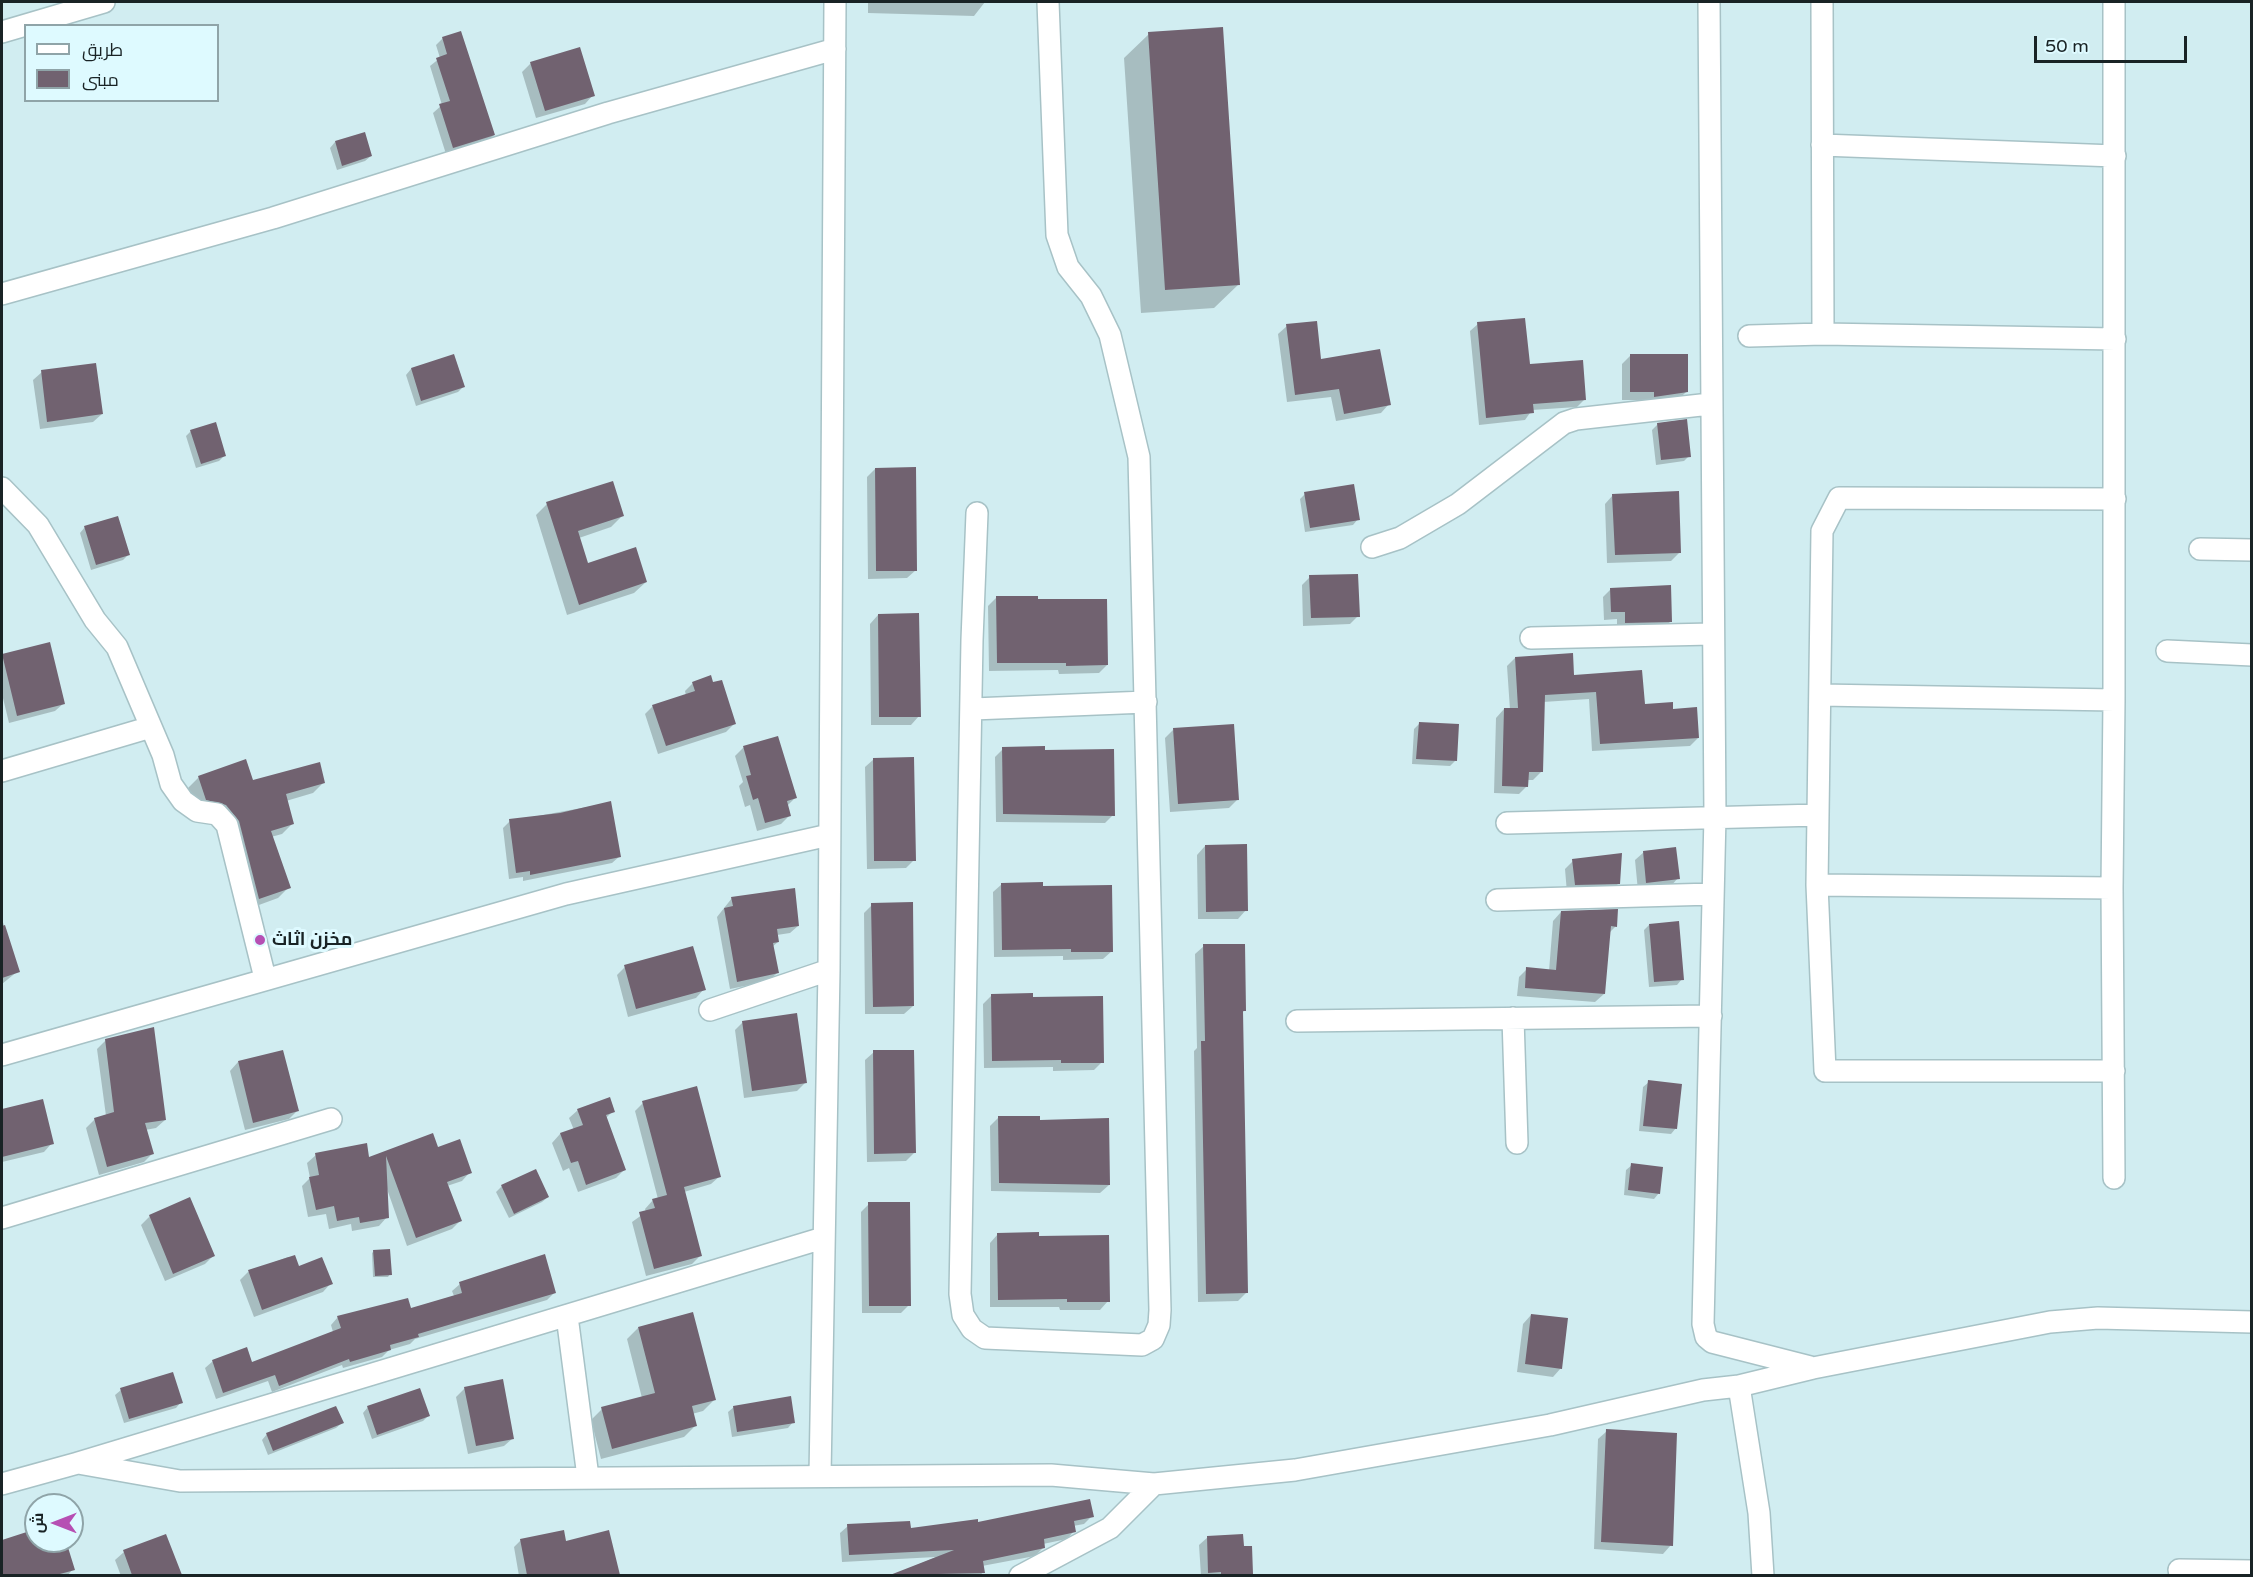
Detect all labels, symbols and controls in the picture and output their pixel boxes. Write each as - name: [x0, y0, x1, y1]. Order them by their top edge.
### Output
- legend: [24, 24, 219, 102]
- scale bar: [2037, 24, 2190, 62]
- text: 50 m: [2045, 35, 2089, 57]
- text: طريق: [82, 39, 123, 61]
- text: مبنى: [82, 69, 119, 91]
- place label: مخزن اثاث: [272, 929, 352, 951]
- marker: مخزن اثاث: [253, 933, 267, 947]
- north arrow: [24, 1493, 84, 1553]
- text: ش: [28, 1513, 48, 1533]

